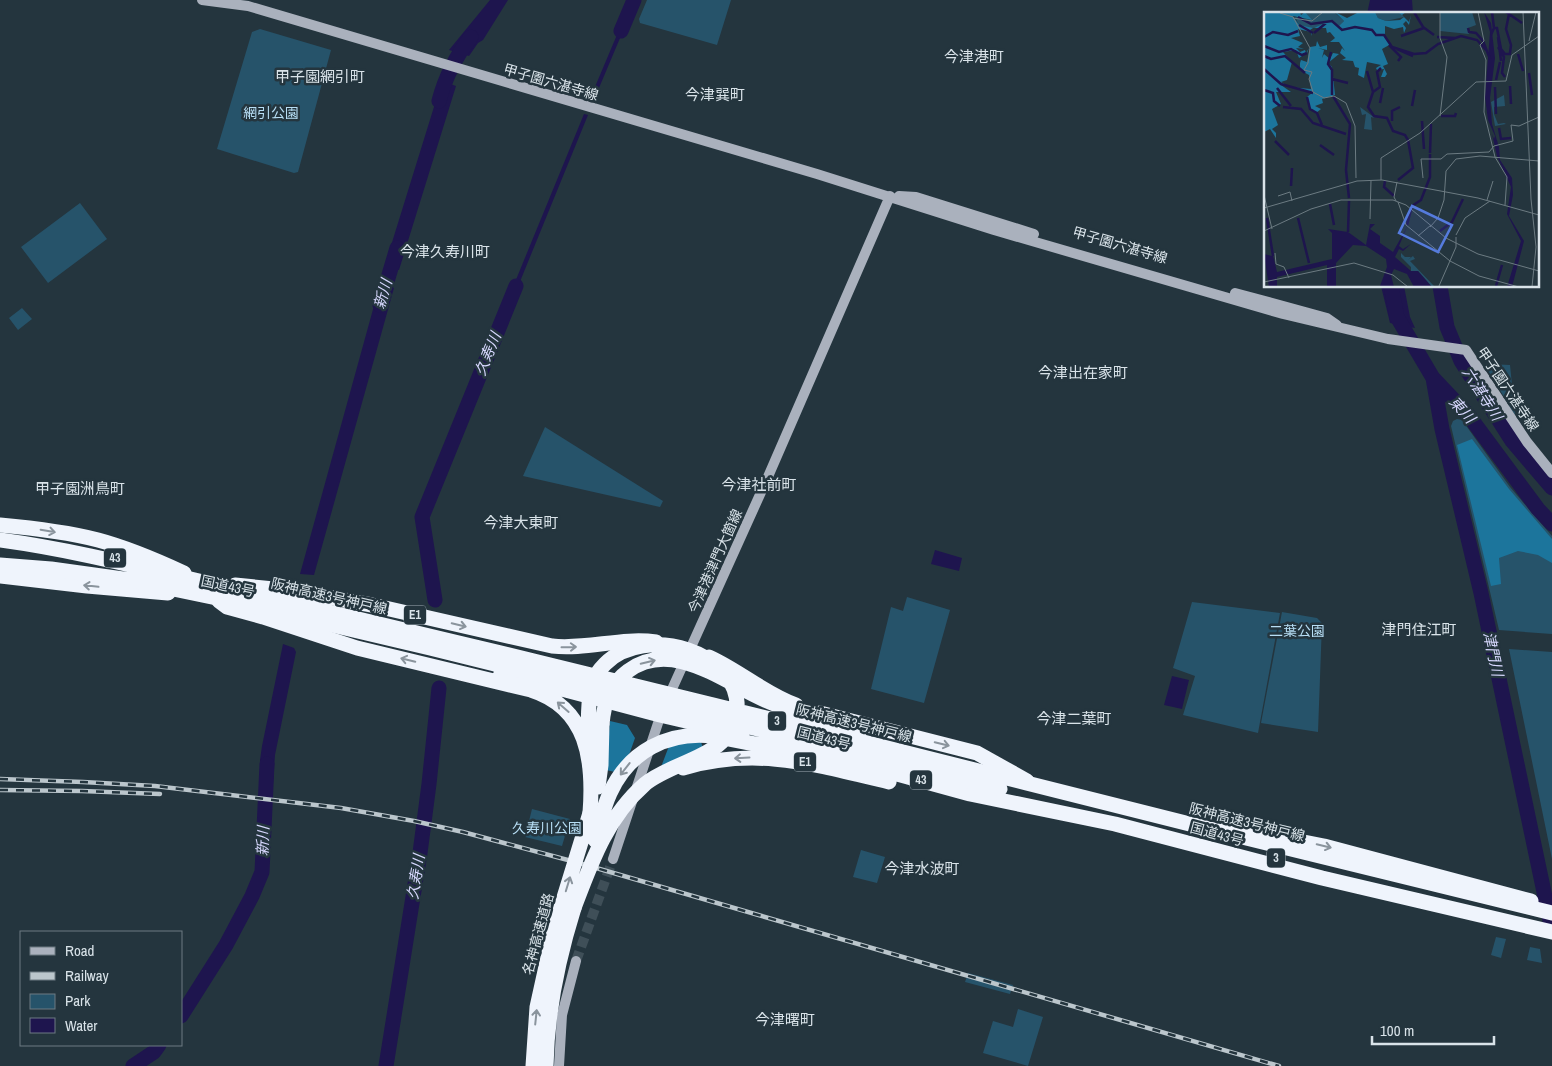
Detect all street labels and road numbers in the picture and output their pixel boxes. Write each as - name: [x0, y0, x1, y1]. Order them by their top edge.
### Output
- street label: 甲子園六湛寺線: [501, 60, 601, 104]
- street label: 甲子園六湛寺線: [1070, 223, 1170, 267]
- street label: 甲子園六湛寺線: [1473, 343, 1543, 435]
- street label: 今津港津門大箇線: [684, 506, 746, 616]
- road number: 43: [104, 548, 126, 568]
- street label: 国道43号: [199, 572, 257, 600]
- street label: 阪神高速3号神戸線: [269, 574, 389, 618]
- road number: E1: [404, 606, 426, 624]
- street label: 阪神高速3号神戸線: [794, 700, 914, 746]
- road number: 3: [768, 711, 786, 730]
- street label: 国道43号: [795, 723, 853, 753]
- road number: E1: [794, 752, 816, 772]
- road number: 43: [910, 770, 932, 790]
- street label: 阪神高速3号神戸線: [1187, 799, 1307, 845]
- street label: 国道43号: [1188, 818, 1246, 850]
- road number: 3: [1267, 848, 1285, 868]
- street label: 名神高速道路: [518, 891, 558, 977]

